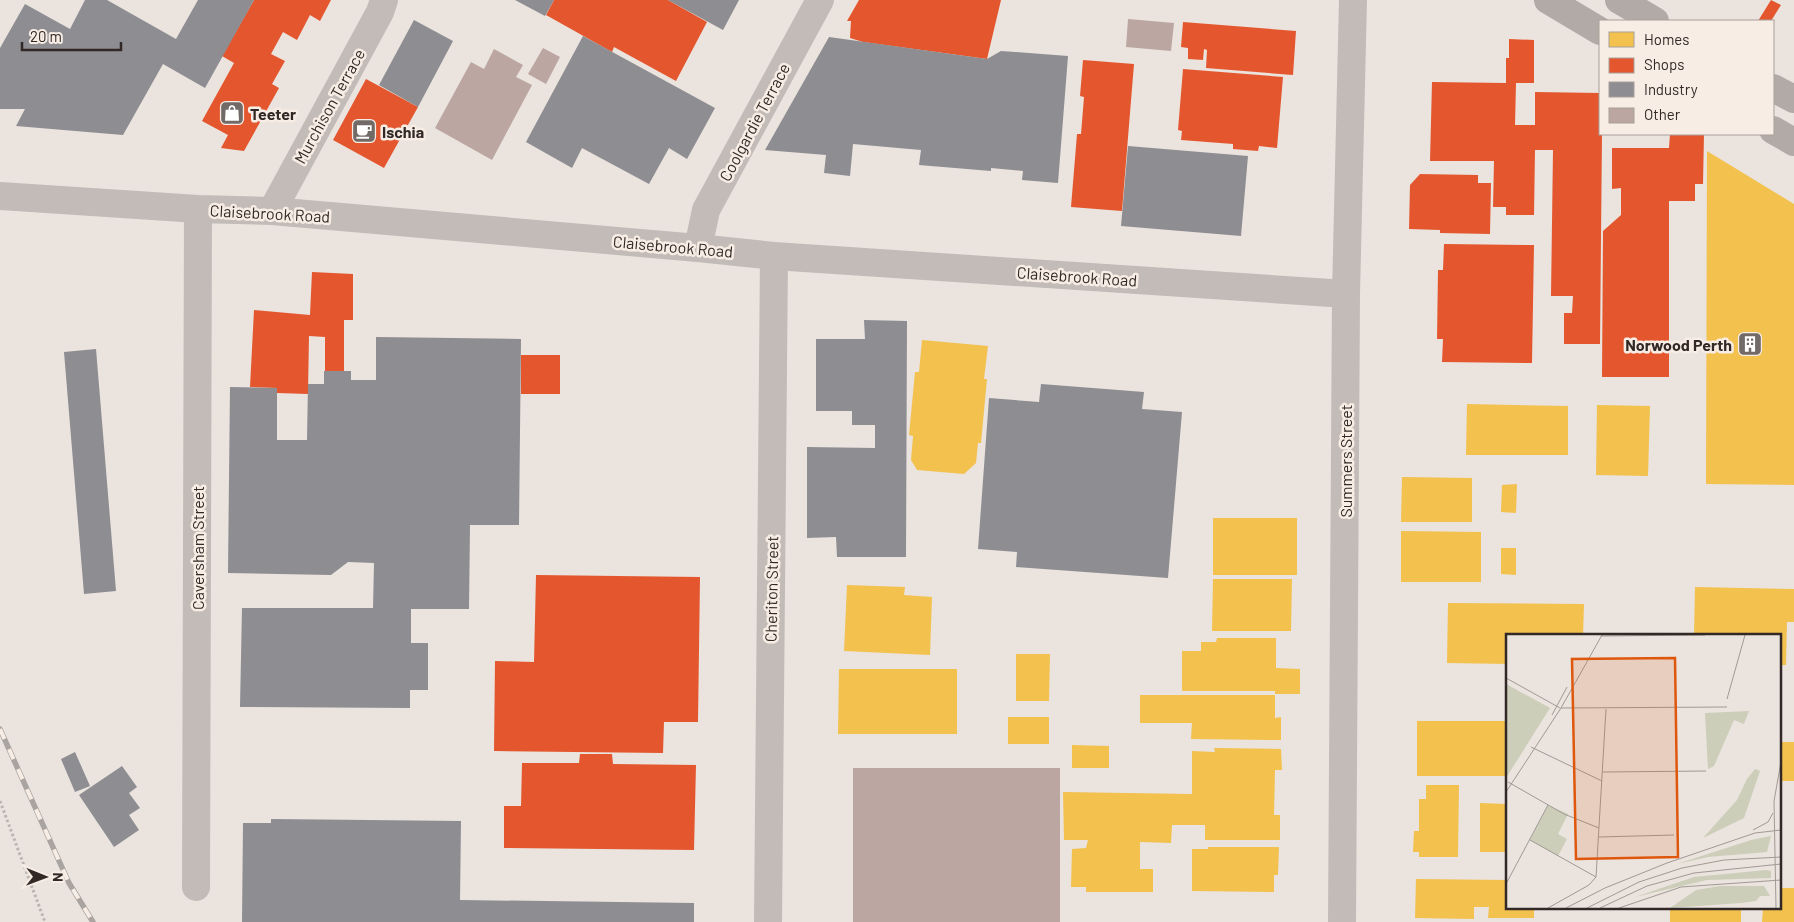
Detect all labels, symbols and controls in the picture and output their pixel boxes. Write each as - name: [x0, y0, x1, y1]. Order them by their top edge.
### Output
- scale bar: [22, 20, 121, 52]
- legend: [1599, 20, 1774, 135]
- text: 20 m: [30, 27, 62, 45]
- text: Homes: [1644, 30, 1689, 48]
- street label: Murchison Terrace: [290, 45, 368, 167]
- text: Shops: [1644, 55, 1684, 73]
- street label: Coolgardie Terrace: [715, 60, 793, 184]
- text: Industry: [1644, 80, 1698, 98]
- shop icon: Teeter: [219, 100, 245, 126]
- place label: Teeter: [250, 104, 296, 123]
- text: Other: [1644, 105, 1681, 123]
- cafe icon: Ischia: [351, 118, 377, 144]
- place label: Ischia: [382, 122, 424, 141]
- street label: Claisebrook Road: [209, 200, 331, 226]
- street label: Claisebrook Road: [612, 231, 734, 261]
- street label: Claisebrook Road: [1016, 262, 1138, 290]
- building icon: Norwood Perth: [1737, 331, 1763, 357]
- place label: Norwood Perth: [1625, 335, 1732, 354]
- street label: Summers Street: [1336, 404, 1355, 518]
- street label: Caversham Street: [188, 486, 207, 610]
- street label: Cheriton Street: [761, 536, 781, 642]
- inset map: [1506, 634, 1782, 910]
- north arrow: [20, 852, 70, 902]
- text: N: [50, 872, 67, 882]

